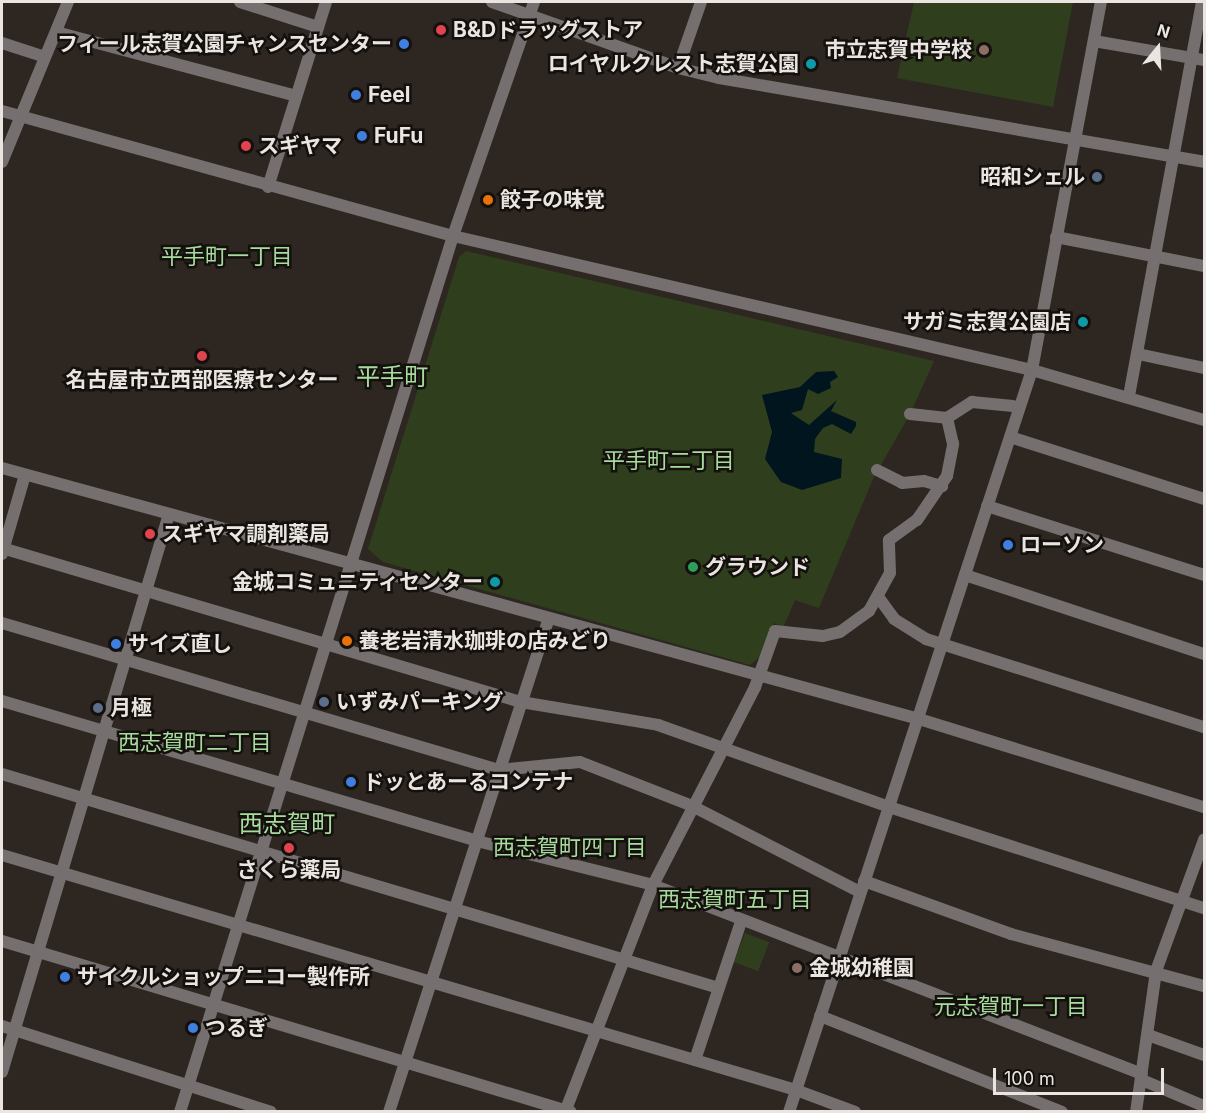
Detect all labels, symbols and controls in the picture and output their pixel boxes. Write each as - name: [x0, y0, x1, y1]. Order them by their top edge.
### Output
- place label: B&Dドラッグストア: [453, 17, 643, 43]
- north arrow: [1128, 18, 1188, 78]
- text: N: [1155, 19, 1172, 42]
- marker: B&Dドラッグストア: [434, 23, 448, 37]
- place label: フィール志賀公園チャンスセンター: [56, 31, 392, 57]
- marker: フィール志賀公園チャンスセンター: [397, 37, 411, 51]
- place label: 市立志賀中学校: [825, 37, 972, 63]
- marker: 市立志賀中学校: [977, 43, 991, 57]
- place label: ロイヤルクレスト志賀公園: [547, 51, 799, 77]
- marker: ロイヤルクレスト志賀公園: [804, 57, 818, 71]
- place label: Feel: [368, 82, 410, 108]
- marker: Feel: [349, 88, 363, 102]
- place label: FuFu: [374, 123, 423, 149]
- marker: FuFu: [355, 129, 369, 143]
- place label: スギヤマ: [258, 133, 342, 159]
- marker: スギヤマ: [239, 139, 253, 153]
- place label: 昭和シェル: [980, 164, 1085, 190]
- marker: 昭和シェル: [1090, 170, 1104, 184]
- place label: 餃子の味覚: [500, 187, 605, 213]
- marker: 餃子の味覚: [481, 193, 495, 207]
- district label: 平手町一丁目: [161, 244, 293, 270]
- place label: サガミ志賀公園店: [903, 309, 1071, 335]
- marker: サガミ志賀公園店: [1076, 315, 1090, 329]
- marker: 名古屋市立西部医療センター: [193, 347, 211, 365]
- district label: 平手町: [356, 363, 428, 391]
- place label: 名古屋市立西部医療センター: [66, 367, 338, 393]
- district label: 平手町二丁目: [603, 448, 735, 474]
- place label: スギヤマ調剤薬局: [162, 521, 330, 547]
- marker: スギヤマ調剤薬局: [143, 527, 157, 541]
- place label: ローソン: [1020, 532, 1104, 558]
- marker: ローソン: [1001, 538, 1015, 552]
- place label: グラウンド: [705, 554, 810, 580]
- marker: グラウンド: [686, 560, 700, 574]
- place label: 金城コミュニティセンター: [231, 569, 483, 595]
- marker: 金城コミュニティセンター: [488, 575, 502, 589]
- place label: 養老岩清水珈琲の店みどり: [359, 628, 611, 654]
- place label: サイズ直し: [128, 631, 233, 657]
- marker: 養老岩清水珈琲の店みどり: [340, 634, 354, 648]
- marker: サイズ直し: [109, 637, 123, 651]
- place label: いずみパーキング: [336, 689, 504, 715]
- place label: 月極: [110, 695, 152, 721]
- marker: いずみパーキング: [317, 695, 331, 709]
- marker: 月極: [91, 701, 105, 715]
- district label: 西志賀町二丁目: [118, 730, 272, 756]
- place label: ドッとあーるコンテナ: [363, 769, 573, 795]
- marker: ドッとあーるコンテナ: [344, 775, 358, 789]
- district label: 西志賀町: [239, 810, 335, 838]
- district label: 西志賀町四丁目: [493, 835, 647, 861]
- marker: さくら薬局: [282, 841, 296, 855]
- place label: さくら薬局: [237, 857, 341, 883]
- district label: 西志賀町五丁目: [658, 887, 812, 913]
- place label: 金城幼稚園: [809, 955, 914, 981]
- marker: 金城幼稚園: [790, 961, 804, 975]
- place label: サイクルショップニコー製作所: [77, 964, 371, 990]
- marker: サイクルショップニコー製作所: [58, 970, 72, 984]
- district label: 元志賀町一丁目: [934, 994, 1088, 1020]
- place label: つるぎ: [205, 1015, 268, 1041]
- marker: つるぎ: [186, 1021, 200, 1035]
- scale bar: [996, 1056, 1167, 1094]
- text: 100 m: [1004, 1068, 1055, 1089]

